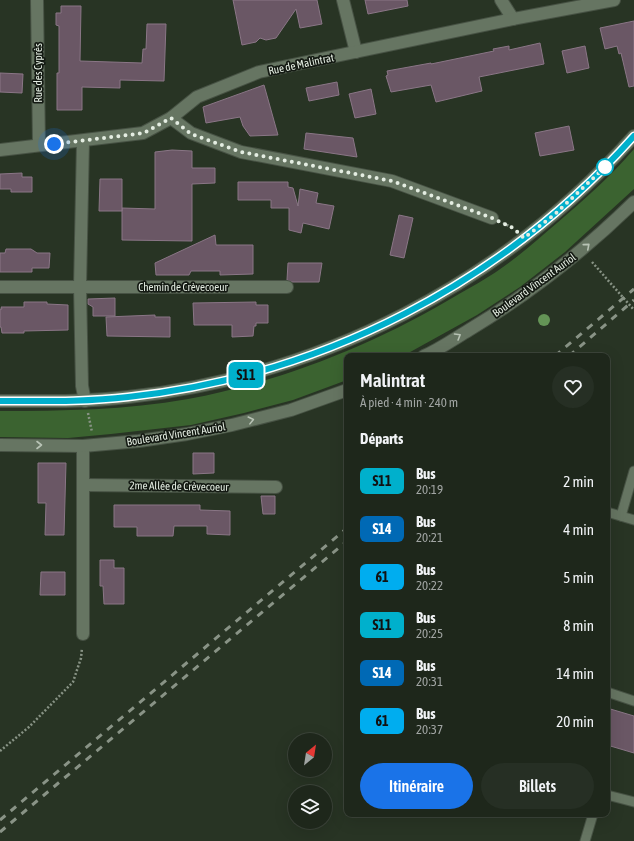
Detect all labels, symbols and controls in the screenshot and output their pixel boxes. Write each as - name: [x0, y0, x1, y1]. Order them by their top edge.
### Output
- street label: Rue des Cyprès: [32, 43, 44, 103]
- street label: Rue de Malintrat: [267, 51, 335, 77]
- your location: [44, 134, 64, 154]
- unlabelled marker: [596, 158, 614, 176]
- one-way arrow: [582, 243, 590, 250]
- street label: Boulevard Vincent Auriol: [490, 251, 578, 319]
- street label: Chemin de Crèvecoeur: [138, 281, 229, 293]
- one-way arrow: [454, 334, 461, 341]
- line badge: S11: [223, 362, 269, 388]
- button: heart: [552, 366, 594, 408]
- text: S11: [236, 367, 256, 383]
- text: Malintrat: [360, 369, 425, 391]
- text: À pied · 4 min · 240 m: [360, 395, 458, 410]
- one-way arrow: [248, 417, 254, 425]
- street label: Boulevard Vincent Auriol: [126, 420, 226, 448]
- text: Départs: [360, 430, 403, 447]
- one-way arrow: [36, 441, 42, 449]
- text: Bus: [416, 465, 436, 482]
- text: S11: [372, 473, 392, 489]
- text: 2 min: [563, 473, 594, 490]
- street label: 2me Allée de Crèvecoeur: [129, 479, 229, 493]
- text: 20:19: [416, 482, 443, 497]
- text: Bus: [416, 513, 436, 530]
- text: S14: [372, 521, 392, 537]
- text: 4 min: [563, 521, 594, 538]
- text: 20:21: [416, 530, 443, 545]
- text: Bus: [416, 561, 436, 578]
- text: 61: [375, 569, 389, 585]
- text: 5 min: [563, 569, 594, 586]
- text: 20:22: [416, 578, 443, 593]
- text: Bus: [416, 609, 436, 626]
- text: S11: [372, 617, 392, 633]
- text: 8 min: [563, 617, 594, 634]
- text: 20:25: [416, 626, 443, 641]
- text: Bus: [416, 657, 436, 674]
- text: S14: [372, 665, 392, 681]
- text: 14 min: [556, 665, 594, 682]
- text: 20:31: [416, 674, 443, 689]
- text: Bus: [416, 705, 436, 722]
- text: 61: [375, 713, 389, 729]
- text: 20 min: [556, 713, 594, 730]
- text: 20:37: [416, 722, 443, 737]
- north arrow: [288, 733, 332, 777]
- map controls: [288, 733, 332, 829]
- button: Itinéraire: [360, 763, 473, 809]
- button: Billets: [481, 763, 594, 809]
- button: layers: [288, 785, 332, 829]

